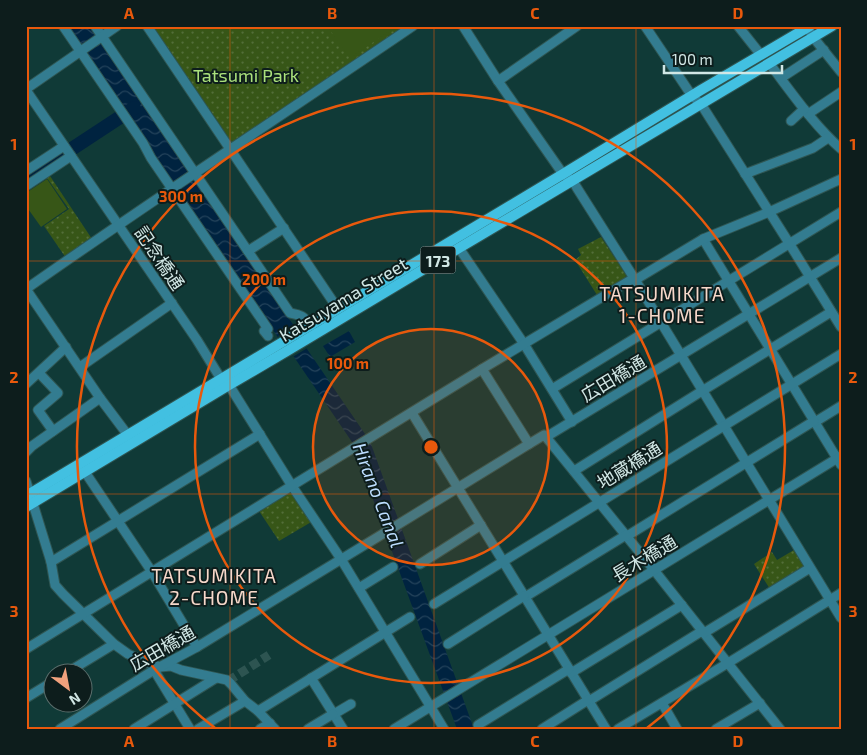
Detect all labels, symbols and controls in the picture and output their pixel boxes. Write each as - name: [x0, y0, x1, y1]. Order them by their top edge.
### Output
- text: A: [124, 3, 135, 22]
- text: B: [327, 3, 337, 22]
- text: C: [530, 3, 540, 22]
- text: D: [733, 3, 744, 22]
- scale bar: [664, 42, 782, 74]
- text: 100 m: [672, 50, 713, 68]
- park label: Tatsumi Park: [193, 64, 299, 86]
- text: 1: [11, 134, 17, 153]
- text: 1: [850, 134, 856, 153]
- text: 300 m: [159, 187, 203, 205]
- street label: 記念橋通: [131, 222, 189, 294]
- road number: 173: [420, 246, 456, 274]
- street label: Katsuyama Street: [275, 252, 411, 346]
- text: 200 m: [242, 270, 286, 288]
- district label: TATSUMIKITA 1-CHOME: [599, 282, 725, 327]
- street label: 広田橋通: [576, 350, 650, 406]
- text: 100 m: [327, 354, 369, 372]
- text: 2: [9, 367, 19, 386]
- text: 2: [848, 367, 858, 386]
- street label: 地蔵橋通: [593, 437, 665, 493]
- centre of rings: [422, 438, 440, 456]
- water label: Hirano Canal: [348, 439, 410, 551]
- street label: 長木橋通: [607, 530, 681, 586]
- district label: TATSUMIKITA 2-CHOME: [151, 564, 277, 609]
- text: 3: [9, 601, 19, 620]
- text: 3: [848, 601, 858, 620]
- street label: 広田橋通: [125, 620, 199, 676]
- north arrow: [42, 662, 92, 712]
- text: N: [66, 690, 84, 709]
- text: A: [124, 731, 135, 750]
- text: B: [327, 731, 337, 750]
- text: C: [530, 731, 540, 750]
- text: D: [733, 731, 744, 750]

